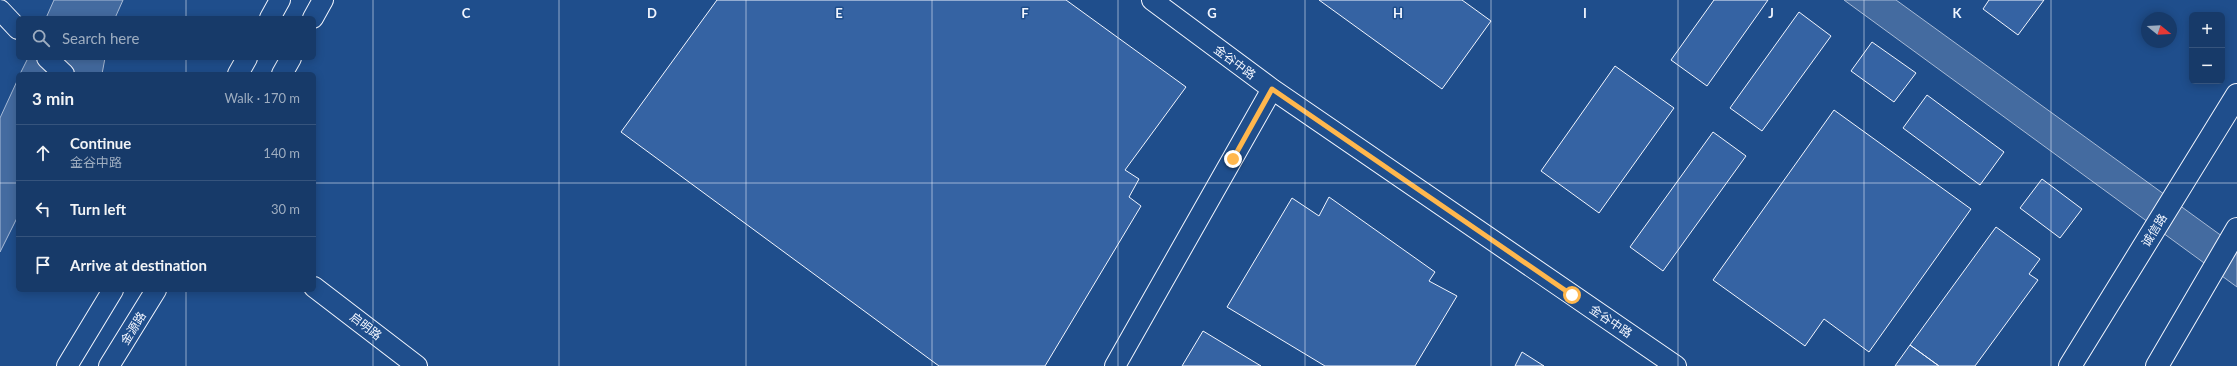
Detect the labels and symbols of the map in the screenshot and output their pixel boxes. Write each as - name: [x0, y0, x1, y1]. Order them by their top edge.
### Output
- text: C: [462, 5, 471, 21]
- text: D: [647, 5, 657, 21]
- text: E: [835, 5, 843, 21]
- text: F: [1021, 5, 1029, 21]
- text: G: [1207, 5, 1217, 21]
- text: H: [1393, 5, 1403, 21]
- text: I: [1583, 5, 1587, 21]
- text: J: [1768, 5, 1774, 21]
- text: K: [1953, 5, 1963, 21]
- north arrow: [2141, 12, 2177, 48]
- street label: 金谷中路: [1211, 42, 1259, 82]
- route end: [1224, 150, 1242, 168]
- street label: 诚信路: [2138, 211, 2170, 249]
- route start: [1563, 286, 1581, 304]
- street label: 金谷中路: [1587, 301, 1635, 341]
- street label: 金源路: [117, 309, 149, 347]
- street label: 启明路: [347, 309, 385, 343]

